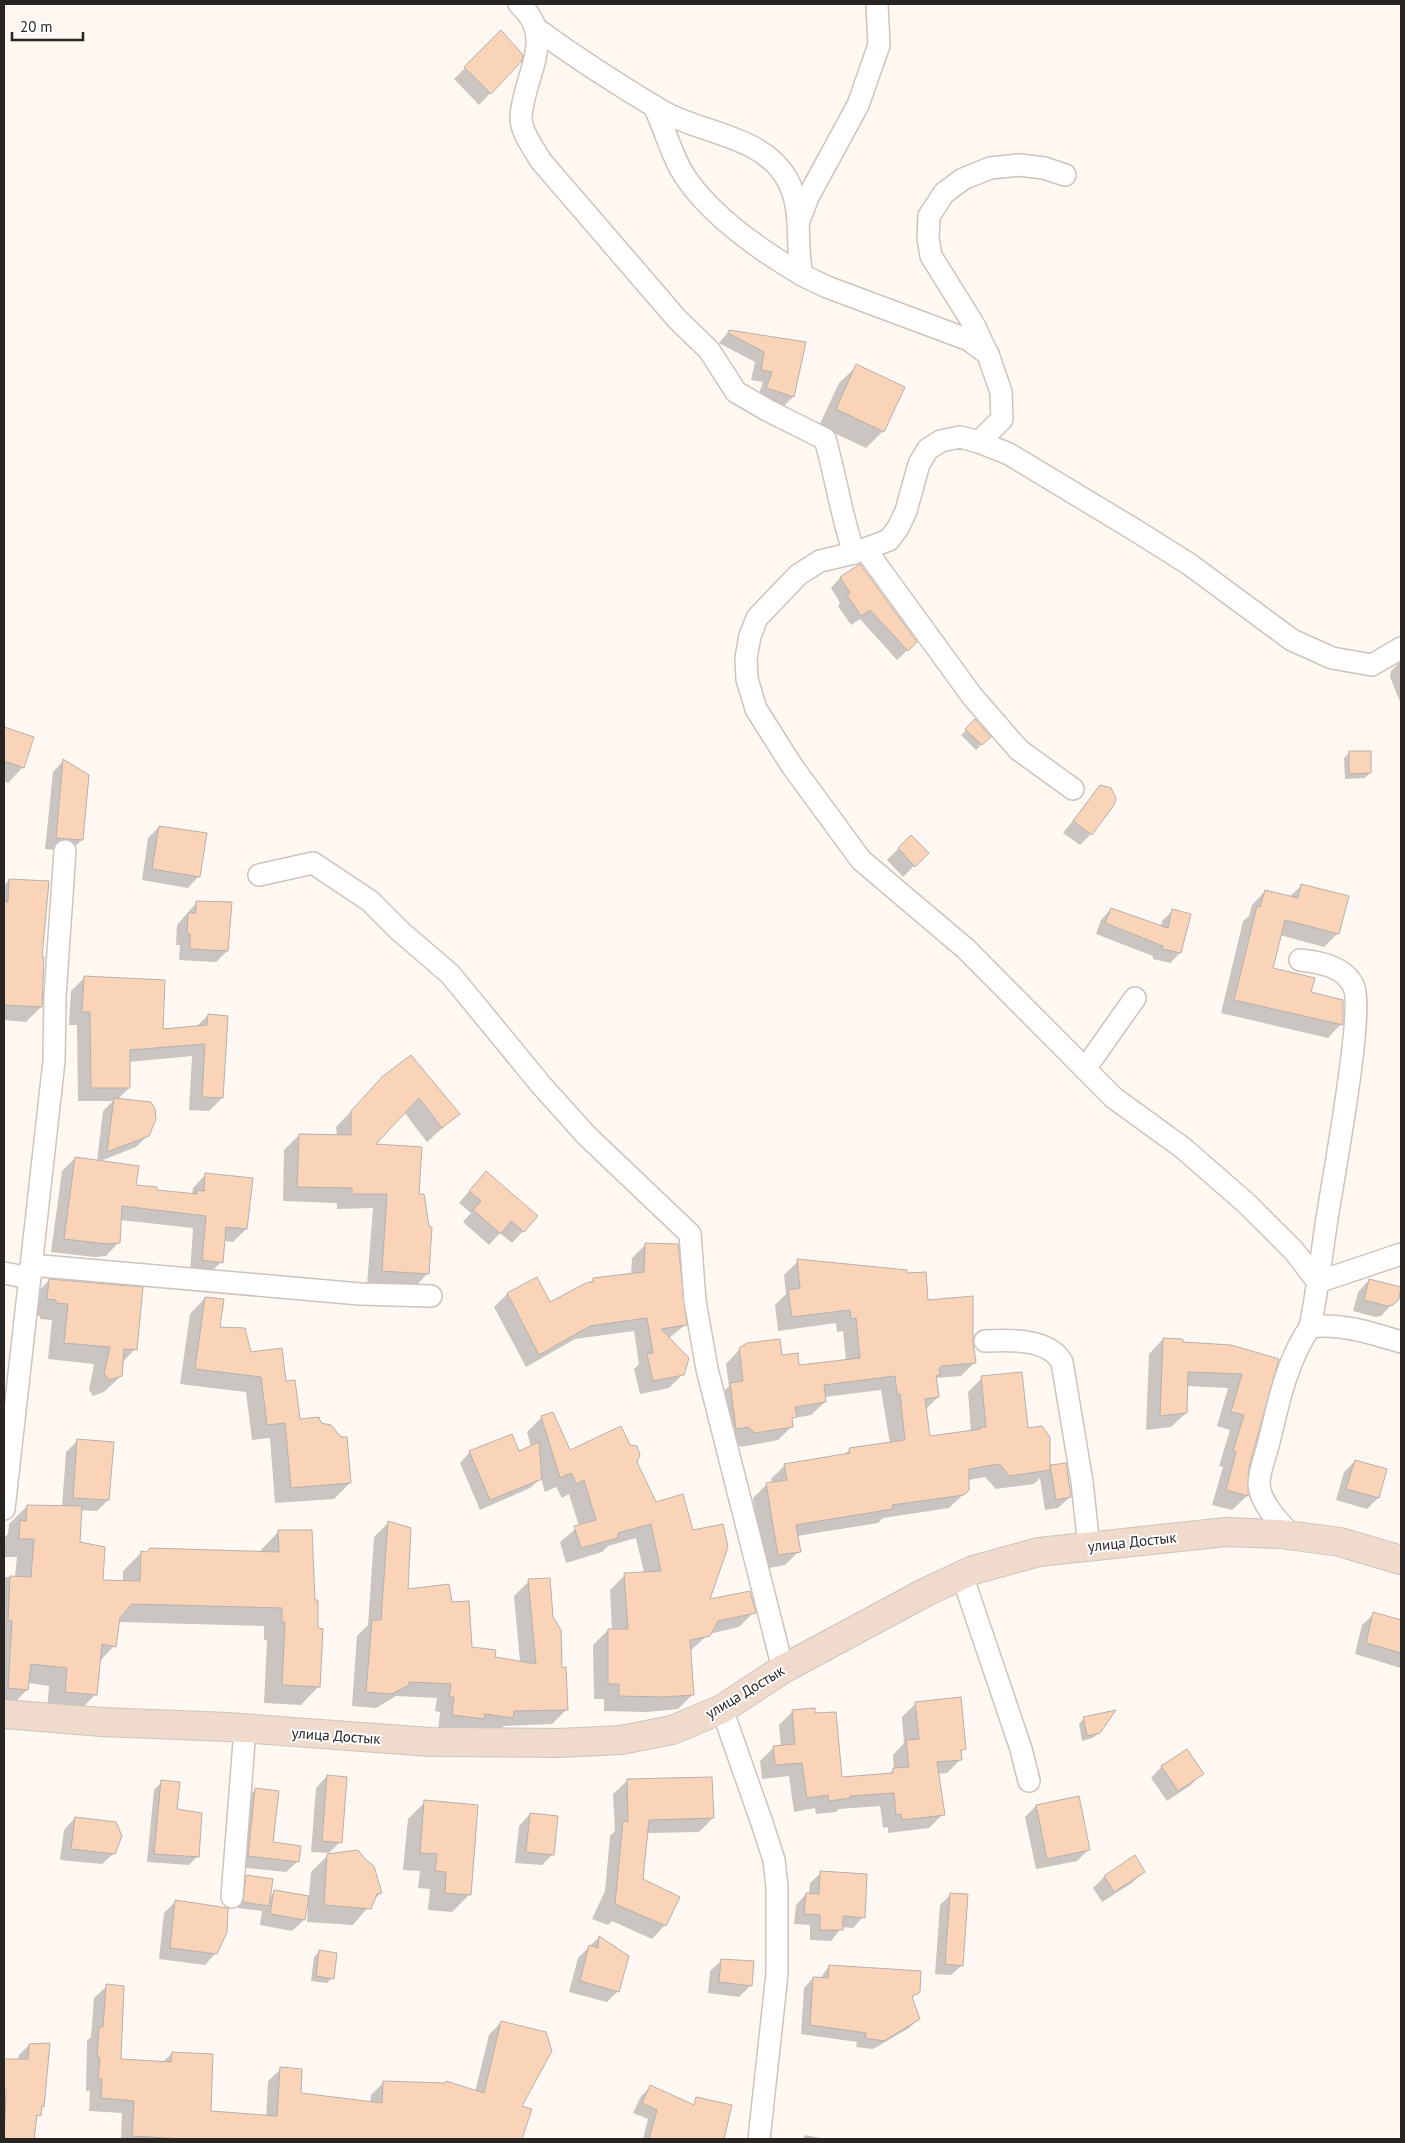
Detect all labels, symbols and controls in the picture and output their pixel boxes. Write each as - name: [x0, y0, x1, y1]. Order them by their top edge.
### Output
- scale bar: [12, 10, 84, 42]
- text: 20 m: [20, 17, 53, 36]
- street label: улица Достык: [1087, 1527, 1178, 1556]
- street label: улица Достык: [702, 1660, 789, 1723]
- street label: улица Достык: [291, 1723, 382, 1748]

